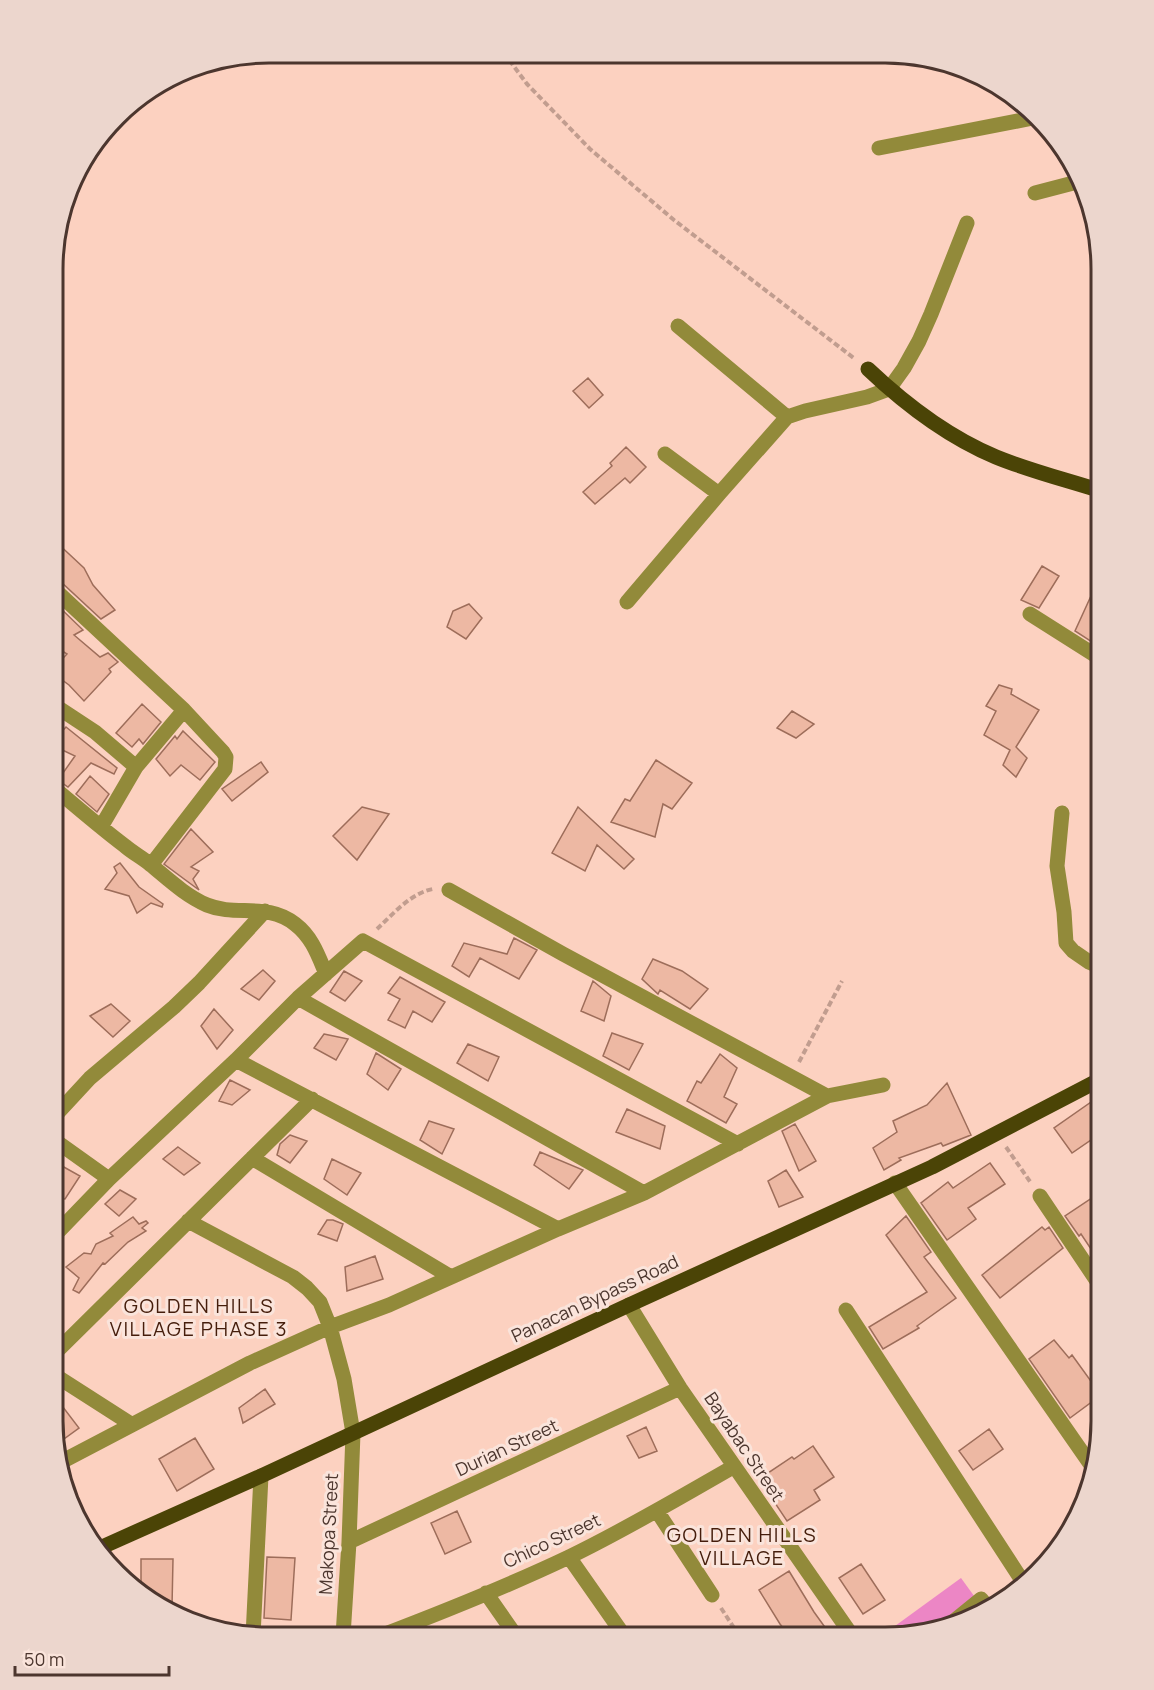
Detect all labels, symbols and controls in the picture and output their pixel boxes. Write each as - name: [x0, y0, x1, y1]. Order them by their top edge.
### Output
- street label: Panacan Bypass Road: [507, 1249, 682, 1347]
- district label: GOLDEN HILLS VILLAGE PHASE 3: [110, 1292, 288, 1342]
- street label: Bayabac Street: [699, 1387, 790, 1506]
- street label: Durian Street: [451, 1413, 562, 1481]
- street label: Makopa Street: [313, 1473, 343, 1595]
- street label: Chico Street: [499, 1507, 604, 1573]
- district label: GOLDEN HILLS VILLAGE: [667, 1521, 817, 1571]
- scale bar: [15, 1639, 170, 1677]
- text: 50 m: [24, 1647, 64, 1671]

